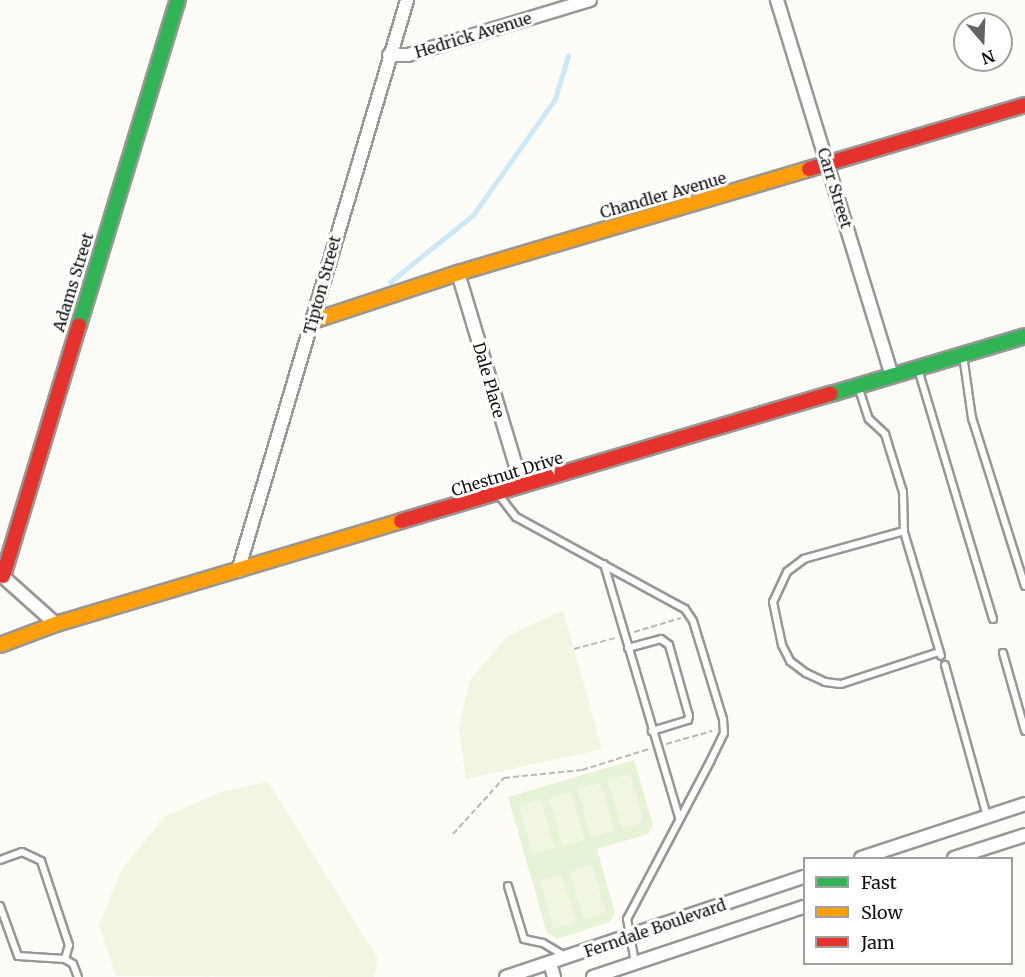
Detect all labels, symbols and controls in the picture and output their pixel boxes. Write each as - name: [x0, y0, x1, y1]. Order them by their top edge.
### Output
- street label: Hedrick Avenue: [412, 8, 534, 62]
- north arrow: [953, 12, 1013, 72]
- text: N: [979, 46, 997, 69]
- street label: Carr Street: [814, 145, 856, 231]
- street label: Chandler Avenue: [598, 168, 728, 222]
- street label: Adams Street: [49, 230, 97, 334]
- street label: Tipton Street: [300, 234, 344, 336]
- street label: Dale Place: [469, 340, 509, 420]
- street label: Chestnut Drive: [449, 448, 565, 500]
- legend: [803, 857, 1013, 965]
- text: Fast: [861, 871, 897, 894]
- street label: Ferndale Boulevard: [582, 895, 728, 961]
- text: Slow: [861, 901, 903, 924]
- text: Jam: [861, 931, 895, 954]

